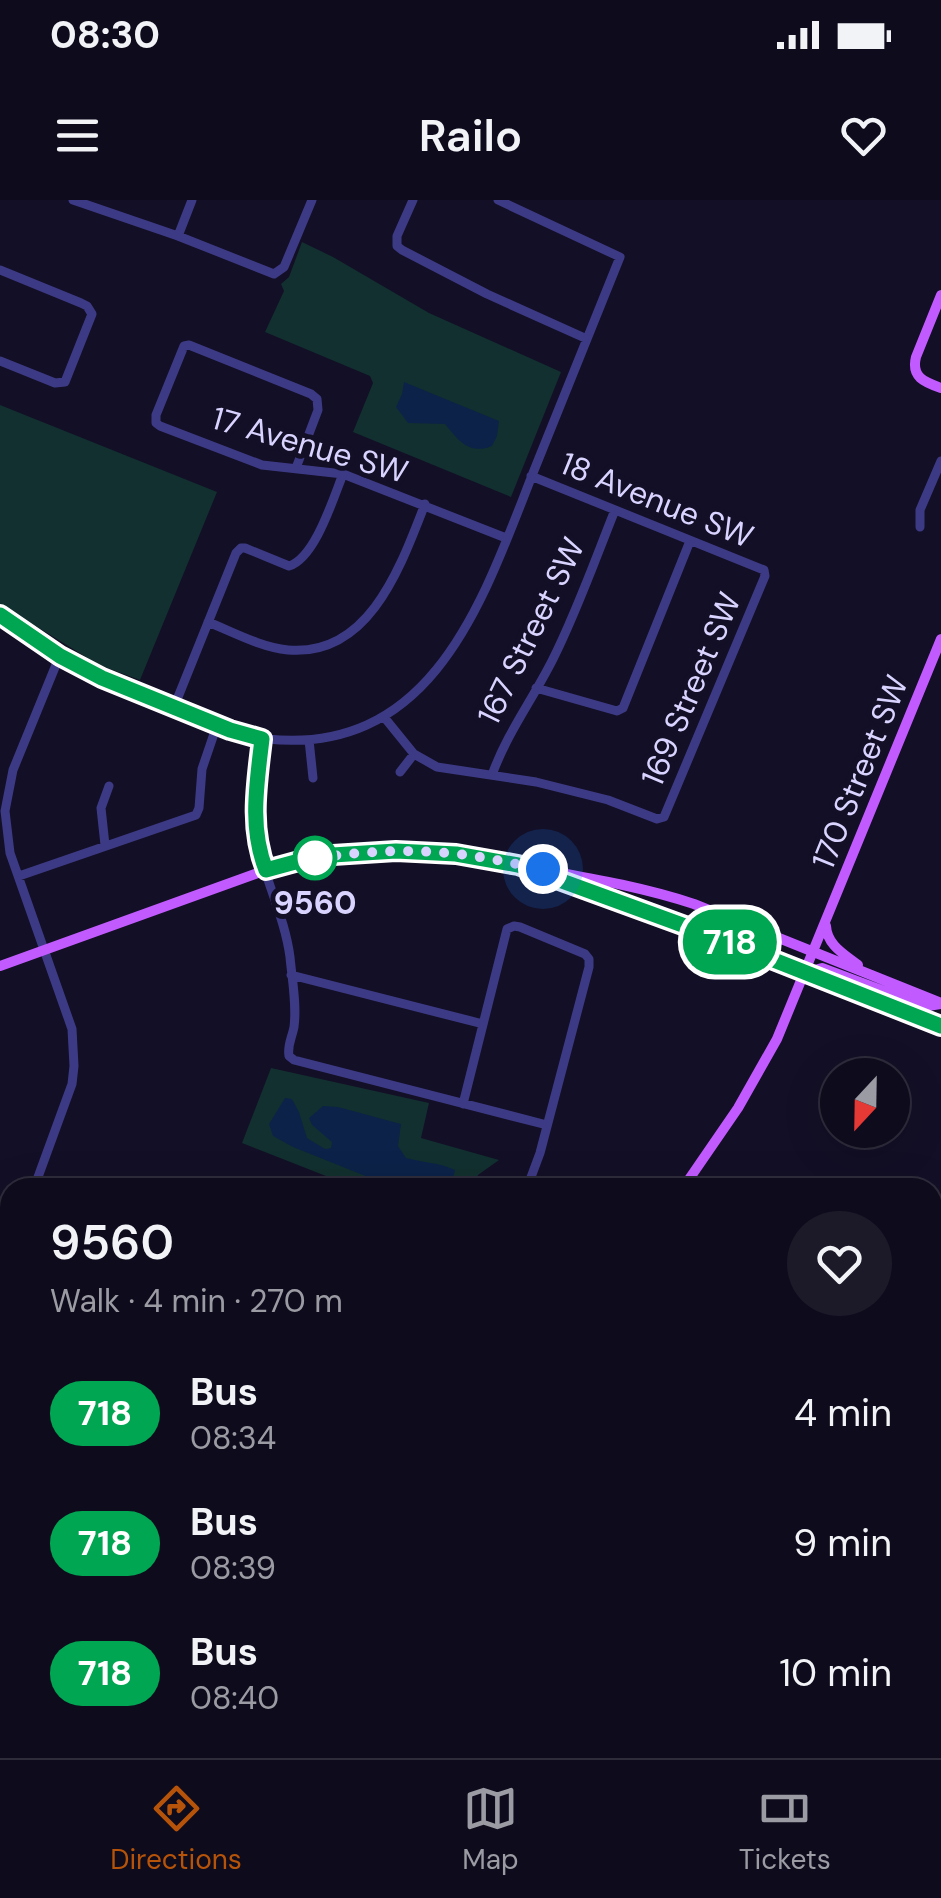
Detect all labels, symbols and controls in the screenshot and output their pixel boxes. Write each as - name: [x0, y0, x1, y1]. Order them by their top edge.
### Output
- text: 08:30: [50, 10, 160, 60]
- text: Railo: [419, 106, 522, 165]
- icon: menu: [50, 108, 105, 163]
- icon: heart: [836, 108, 891, 163]
- street label: 17 Avenue SW: [207, 397, 413, 493]
- street label: 18 Avenue SW: [554, 442, 760, 558]
- street label: 167 Street SW: [468, 531, 594, 731]
- street label: 169 Street SW: [631, 586, 751, 792]
- street label: 170 Street SW: [802, 669, 918, 875]
- marker: 9560: [294, 837, 336, 879]
- your location: [518, 844, 568, 894]
- place label: 9560: [273, 882, 357, 924]
- line badge: 718: [672, 910, 788, 974]
- text: 718: [703, 919, 757, 965]
- north arrow: [820, 1058, 910, 1148]
- map controls: [820, 1058, 910, 1148]
- text: 9560: [50, 1211, 174, 1274]
- button: heart: [787, 1211, 892, 1316]
- text: Walk · 4 min · 270 m: [50, 1280, 343, 1322]
- text: Bus: [190, 1367, 258, 1417]
- text: 4 min: [794, 1388, 892, 1438]
- text: 718: [78, 1390, 132, 1436]
- text: 08:34: [190, 1417, 276, 1459]
- text: Bus: [190, 1497, 258, 1547]
- text: 9 min: [793, 1518, 892, 1568]
- text: 718: [78, 1520, 132, 1566]
- text: 08:39: [190, 1547, 276, 1589]
- text: Bus: [190, 1627, 258, 1677]
- text: 10 min: [779, 1648, 892, 1698]
- text: 718: [78, 1650, 132, 1696]
- text: 08:40: [190, 1677, 279, 1719]
- tab: Directions: [110, 1781, 242, 1878]
- tab: Map: [462, 1781, 519, 1878]
- tab: Tickets: [739, 1781, 831, 1878]

